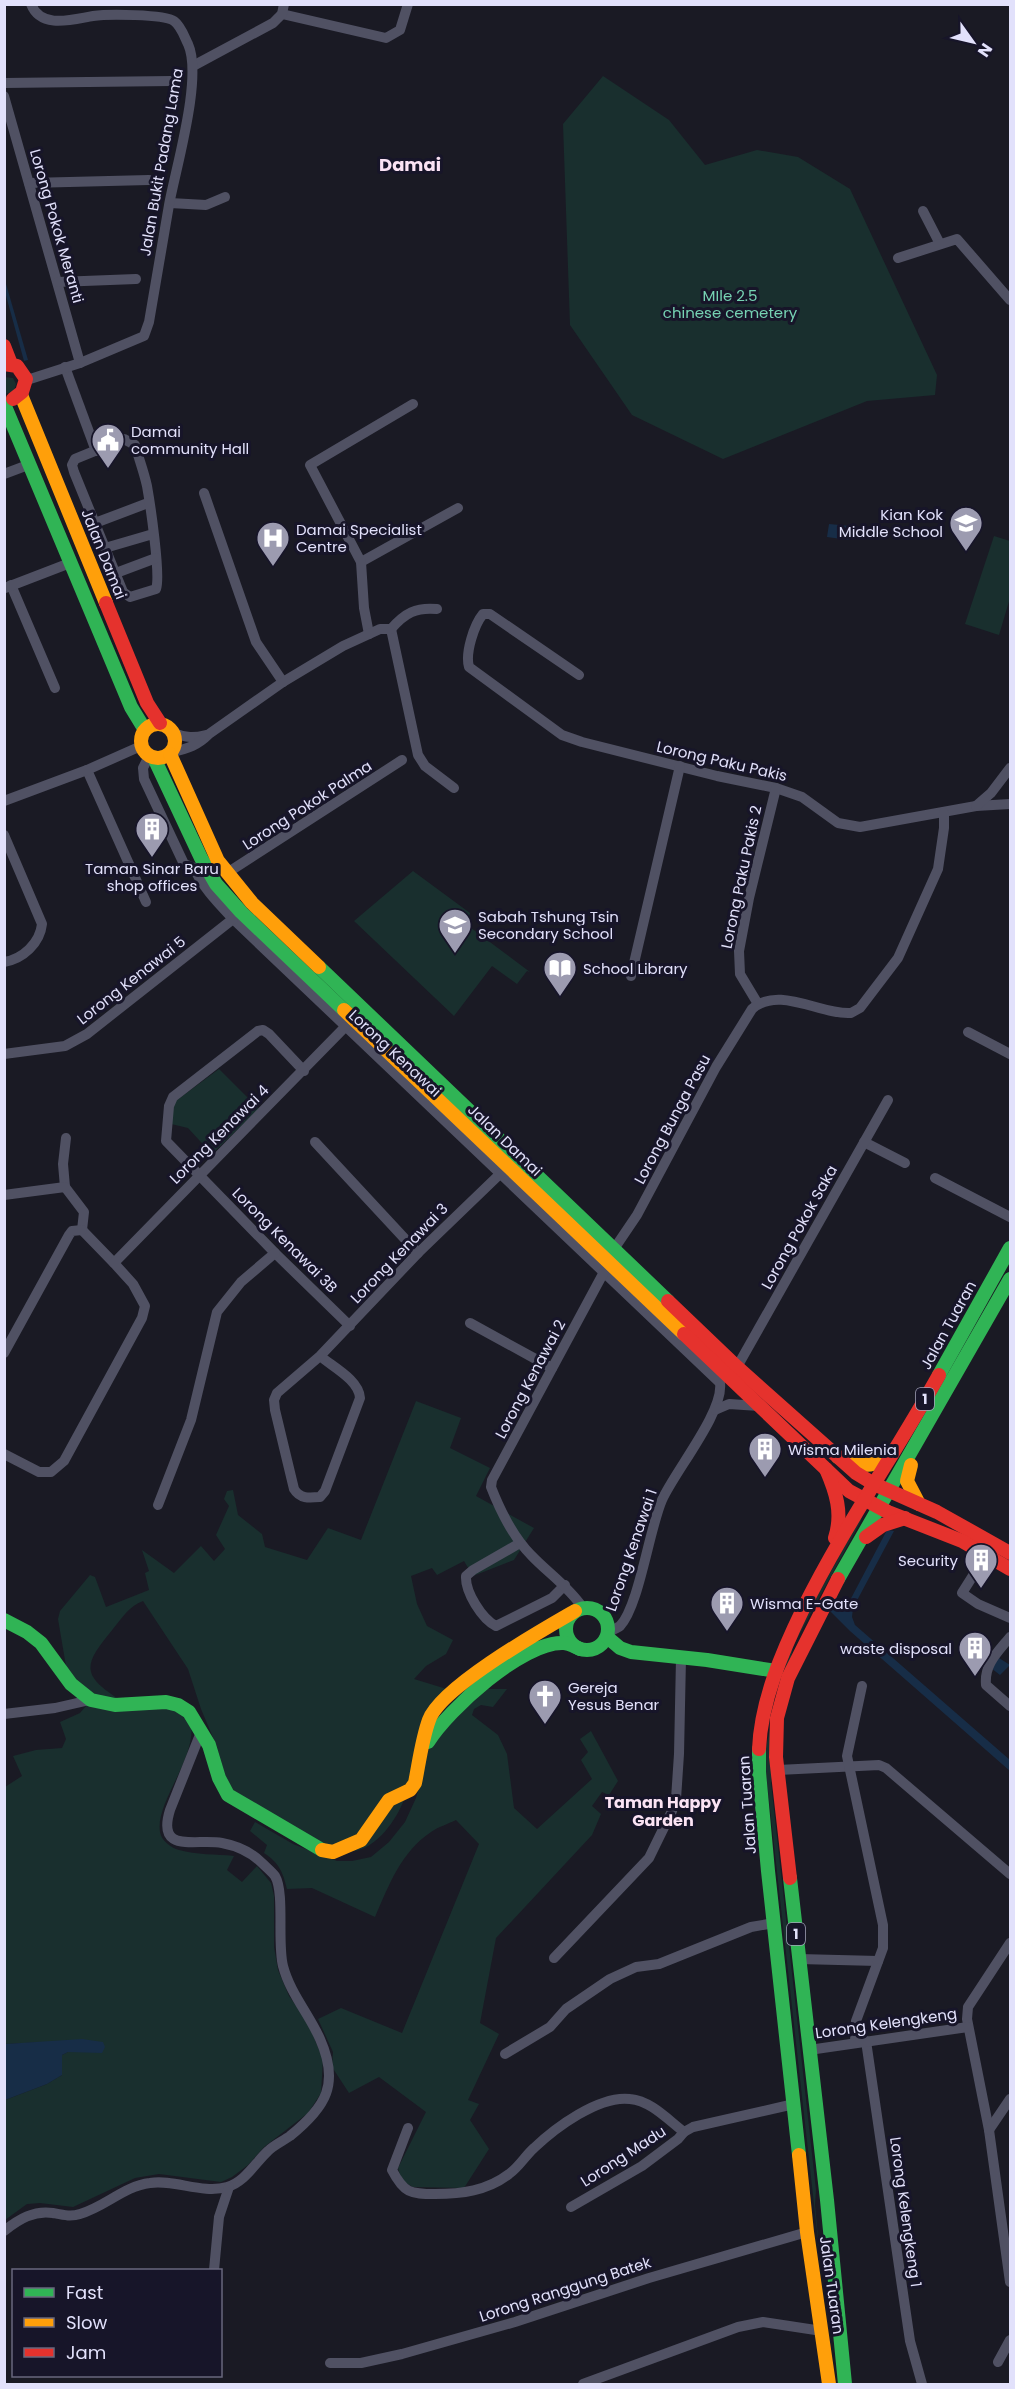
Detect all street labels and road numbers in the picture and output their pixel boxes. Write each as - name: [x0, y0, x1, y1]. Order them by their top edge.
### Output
- street label: Jalan Bukit Padang Lama: [134, 66, 188, 258]
- street label: Lorong Pokok Meranti: [25, 147, 89, 305]
- street label: Jalan Damai: [76, 506, 132, 602]
- street label: Lorong Paku Pakis: [655, 736, 789, 786]
- street label: Lorong Pokok Palma: [238, 755, 376, 855]
- street label: Lorong Paku Pakis 2: [716, 803, 766, 951]
- street label: Lorong Kenawai 5: [72, 931, 190, 1029]
- street label: Lorong Kenawai: [344, 1005, 446, 1101]
- street label: Lorong Bunga Pasu: [629, 1051, 715, 1187]
- street label: Lorong Kenawai 4: [165, 1080, 273, 1188]
- street label: Jalan Damai: [463, 1099, 547, 1181]
- street label: Lorong Pokok Saka: [756, 1161, 842, 1293]
- street label: Lorong Kenawai 3B: [228, 1183, 342, 1297]
- street label: Lorong Kenawai 3: [346, 1198, 452, 1308]
- street label: Jalan Tuaran: [915, 1277, 981, 1373]
- street label: Lorong Kenawai 2: [490, 1316, 570, 1442]
- road number: 1: [916, 1388, 934, 1410]
- street label: Lorong Kenawai 1: [600, 1486, 662, 1614]
- street label: Jalan Tuaran: [733, 1755, 761, 1855]
- road number: 1: [787, 1923, 805, 1945]
- street label: Lorong Kelengkeng: [814, 2003, 958, 2043]
- street label: Lorong Madu: [576, 2121, 670, 2191]
- street label: Lorong Kelengkeng 1: [885, 2135, 927, 2289]
- street label: Jalan Tuaran: [815, 2235, 849, 2335]
- street label: Lorong Ranggung Batek: [476, 2251, 654, 2327]

